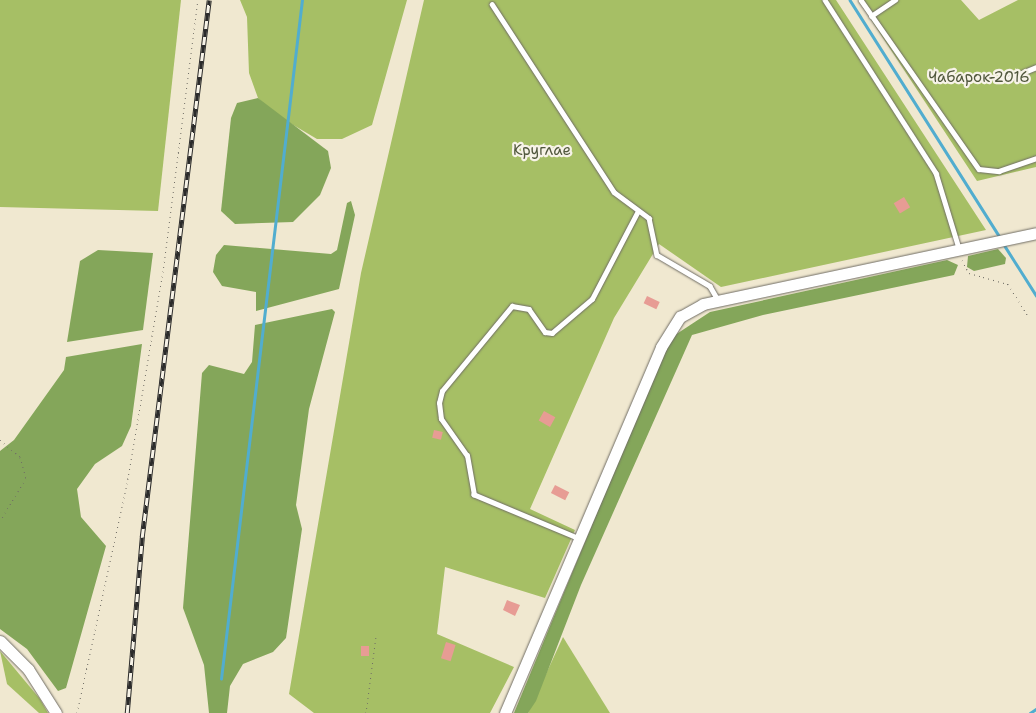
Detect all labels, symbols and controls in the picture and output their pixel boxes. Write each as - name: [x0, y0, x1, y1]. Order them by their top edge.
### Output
- park label: Чабарок-2016: [928, 69, 1030, 87]
- park label: Круглае: [513, 142, 571, 160]

